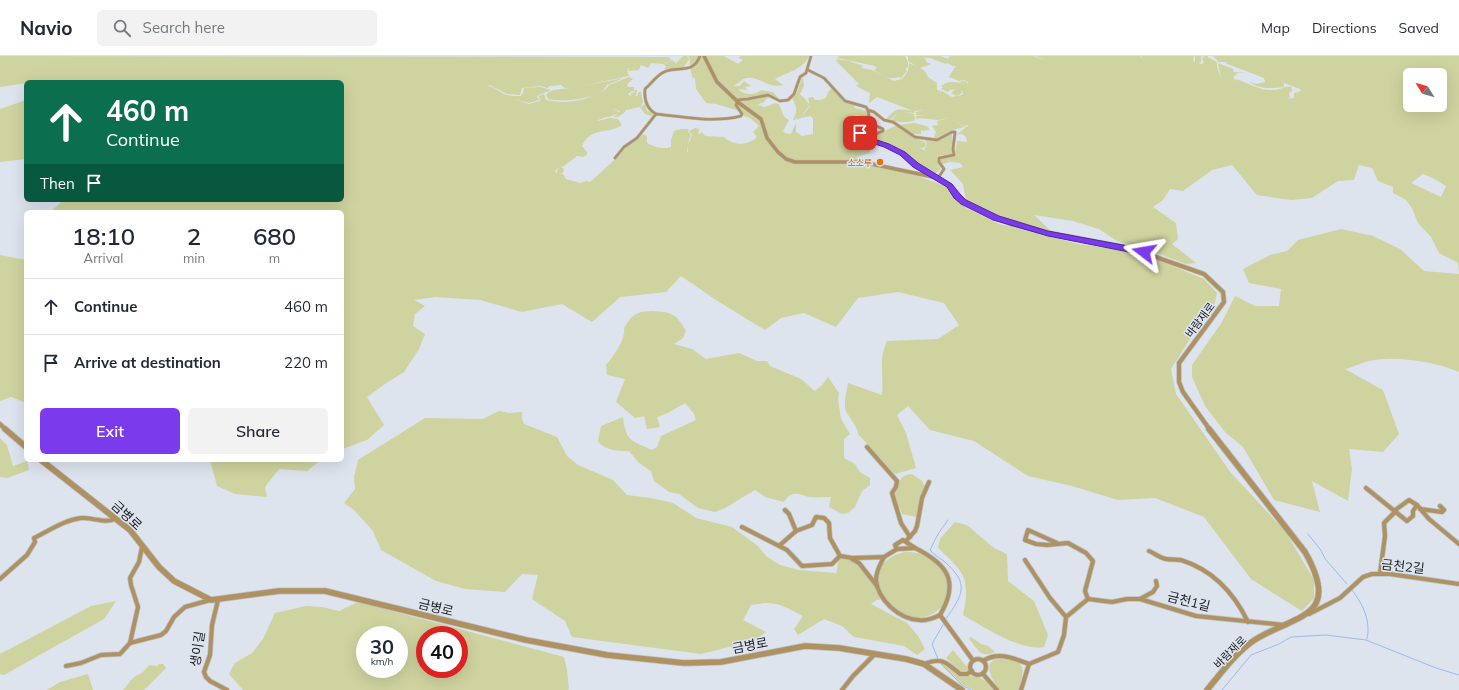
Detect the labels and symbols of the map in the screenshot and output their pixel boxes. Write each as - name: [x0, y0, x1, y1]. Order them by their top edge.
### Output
- north arrow: [1403, 68, 1447, 112]
- pin: [843, 116, 877, 150]
- place label: 소소루: [847, 157, 872, 168]
- marker: 소소루: [875, 157, 885, 167]
- position arrow: [1123, 231, 1165, 273]
- street label: 바람재로: [1182, 300, 1218, 340]
- street label: 금병로: [108, 497, 146, 533]
- street label: 금천2길: [1380, 556, 1426, 576]
- street label: 금천1길: [1166, 588, 1212, 614]
- street label: 금병로: [417, 595, 455, 619]
- speed limit sign: 40: [416, 626, 468, 678]
- street label: 생이길: [186, 630, 208, 668]
- street label: 바람재로: [1211, 633, 1249, 671]
- street label: 금병로: [731, 634, 769, 656]

